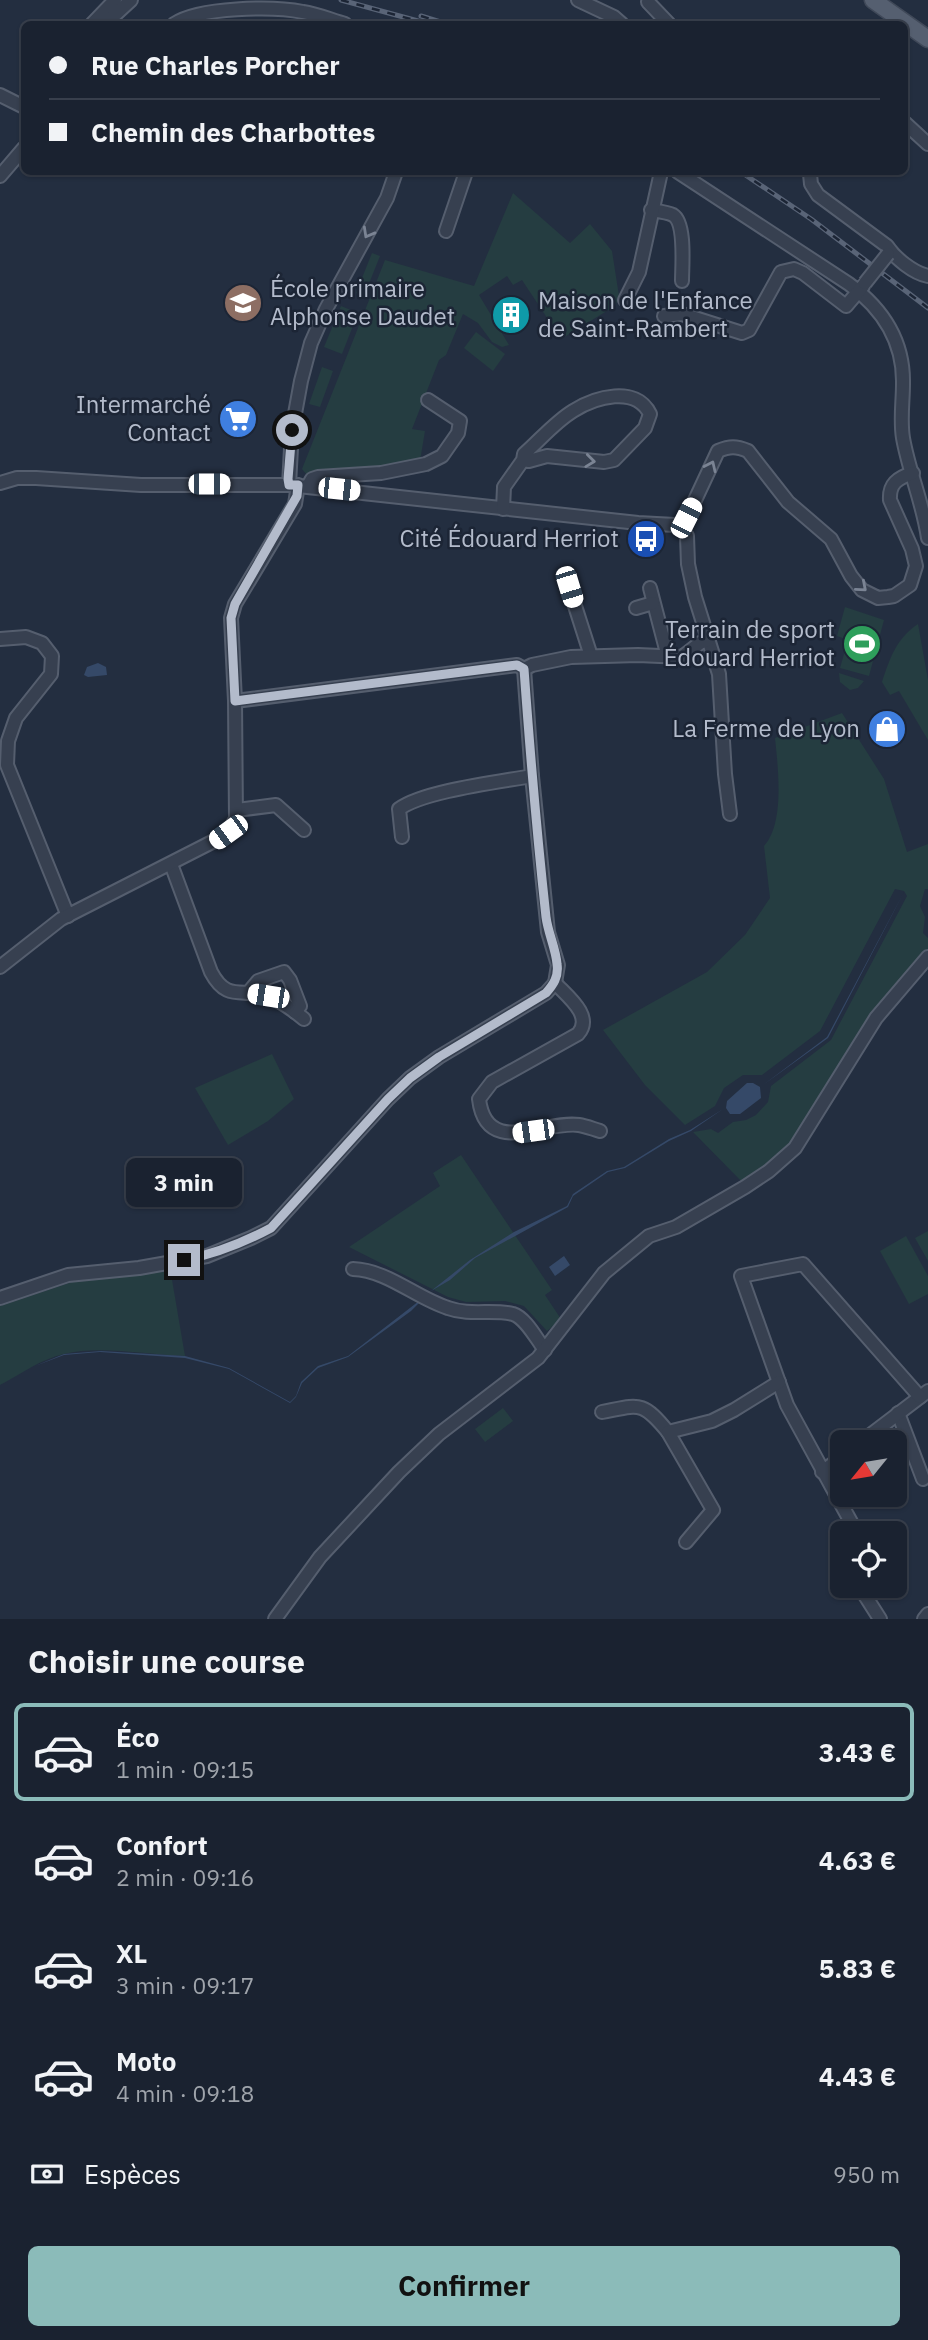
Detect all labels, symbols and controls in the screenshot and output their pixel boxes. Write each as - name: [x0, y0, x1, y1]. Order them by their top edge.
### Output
- text: Rue Charles Porcher: [91, 48, 340, 82]
- text: Chemin des Charbottes: [91, 115, 375, 149]
- one-way arrow: [363, 226, 376, 239]
- place label: École primaire Alphonse Daudet: [270, 272, 455, 332]
- school or university icon: École primaire Alphonse Daudet: [222, 282, 264, 324]
- place label: Maison de l'Enfance de Saint-Rambert: [538, 284, 753, 344]
- building icon: Maison de l'Enfance de Saint-Rambert: [490, 294, 532, 336]
- place label: Intermarché Contact: [76, 388, 211, 448]
- supermarket icon: Intermarché Contact: [217, 398, 259, 440]
- route start: [276, 414, 308, 446]
- one-way arrow: [584, 453, 596, 468]
- one-way arrow: [703, 461, 717, 474]
- car: [189, 474, 231, 495]
- car: [318, 476, 361, 502]
- car: [668, 495, 705, 541]
- bus stop icon: Cité Édouard Herriot: [625, 518, 667, 560]
- place label: Cité Édouard Herriot: [399, 522, 619, 554]
- car: [553, 564, 586, 610]
- one-way arrow: [854, 579, 867, 591]
- place label: Terrain de sport Édouard Herriot: [664, 613, 835, 673]
- sports icon: Terrain de sport Édouard Herriot: [841, 623, 883, 665]
- shop icon: La Ferme de Lyon: [866, 708, 908, 750]
- place label: La Ferme de Lyon: [672, 712, 860, 744]
- car: [205, 811, 252, 853]
- car: [246, 982, 291, 1010]
- car: [511, 1118, 556, 1144]
- callout: 3 min: [126, 1158, 242, 1208]
- text: 3 min: [154, 1167, 214, 1197]
- route end: [168, 1244, 200, 1276]
- north arrow: [830, 1430, 906, 1507]
- map controls: [830, 1430, 907, 1598]
- button: locate: [830, 1521, 907, 1598]
- text: Choisir une course: [28, 1640, 305, 1682]
- text: Éco: [116, 1720, 160, 1754]
- icon: car: [32, 1721, 95, 1784]
- text: 3.43 €: [819, 1735, 896, 1769]
- text: 1 min · 09:15: [116, 1754, 254, 1784]
- text: Confort: [116, 1828, 208, 1862]
- icon: car: [32, 1829, 95, 1892]
- text: 4.63 €: [819, 1843, 896, 1877]
- text: 2 min · 09:16: [116, 1862, 254, 1892]
- text: XL: [116, 1936, 147, 1970]
- icon: car: [32, 1937, 95, 2000]
- text: 5.83 €: [819, 1951, 896, 1985]
- text: 3 min · 09:17: [116, 1970, 254, 2000]
- text: Moto: [116, 2044, 176, 2078]
- icon: car: [32, 2045, 95, 2108]
- text: 4.43 €: [819, 2059, 896, 2093]
- text: 4 min · 09:18: [116, 2078, 254, 2108]
- icon: cash: [28, 2155, 66, 2193]
- text: Espèces: [84, 2157, 181, 2191]
- text: 950 m: [833, 2159, 900, 2189]
- button: Confirmer: [28, 2246, 900, 2326]

